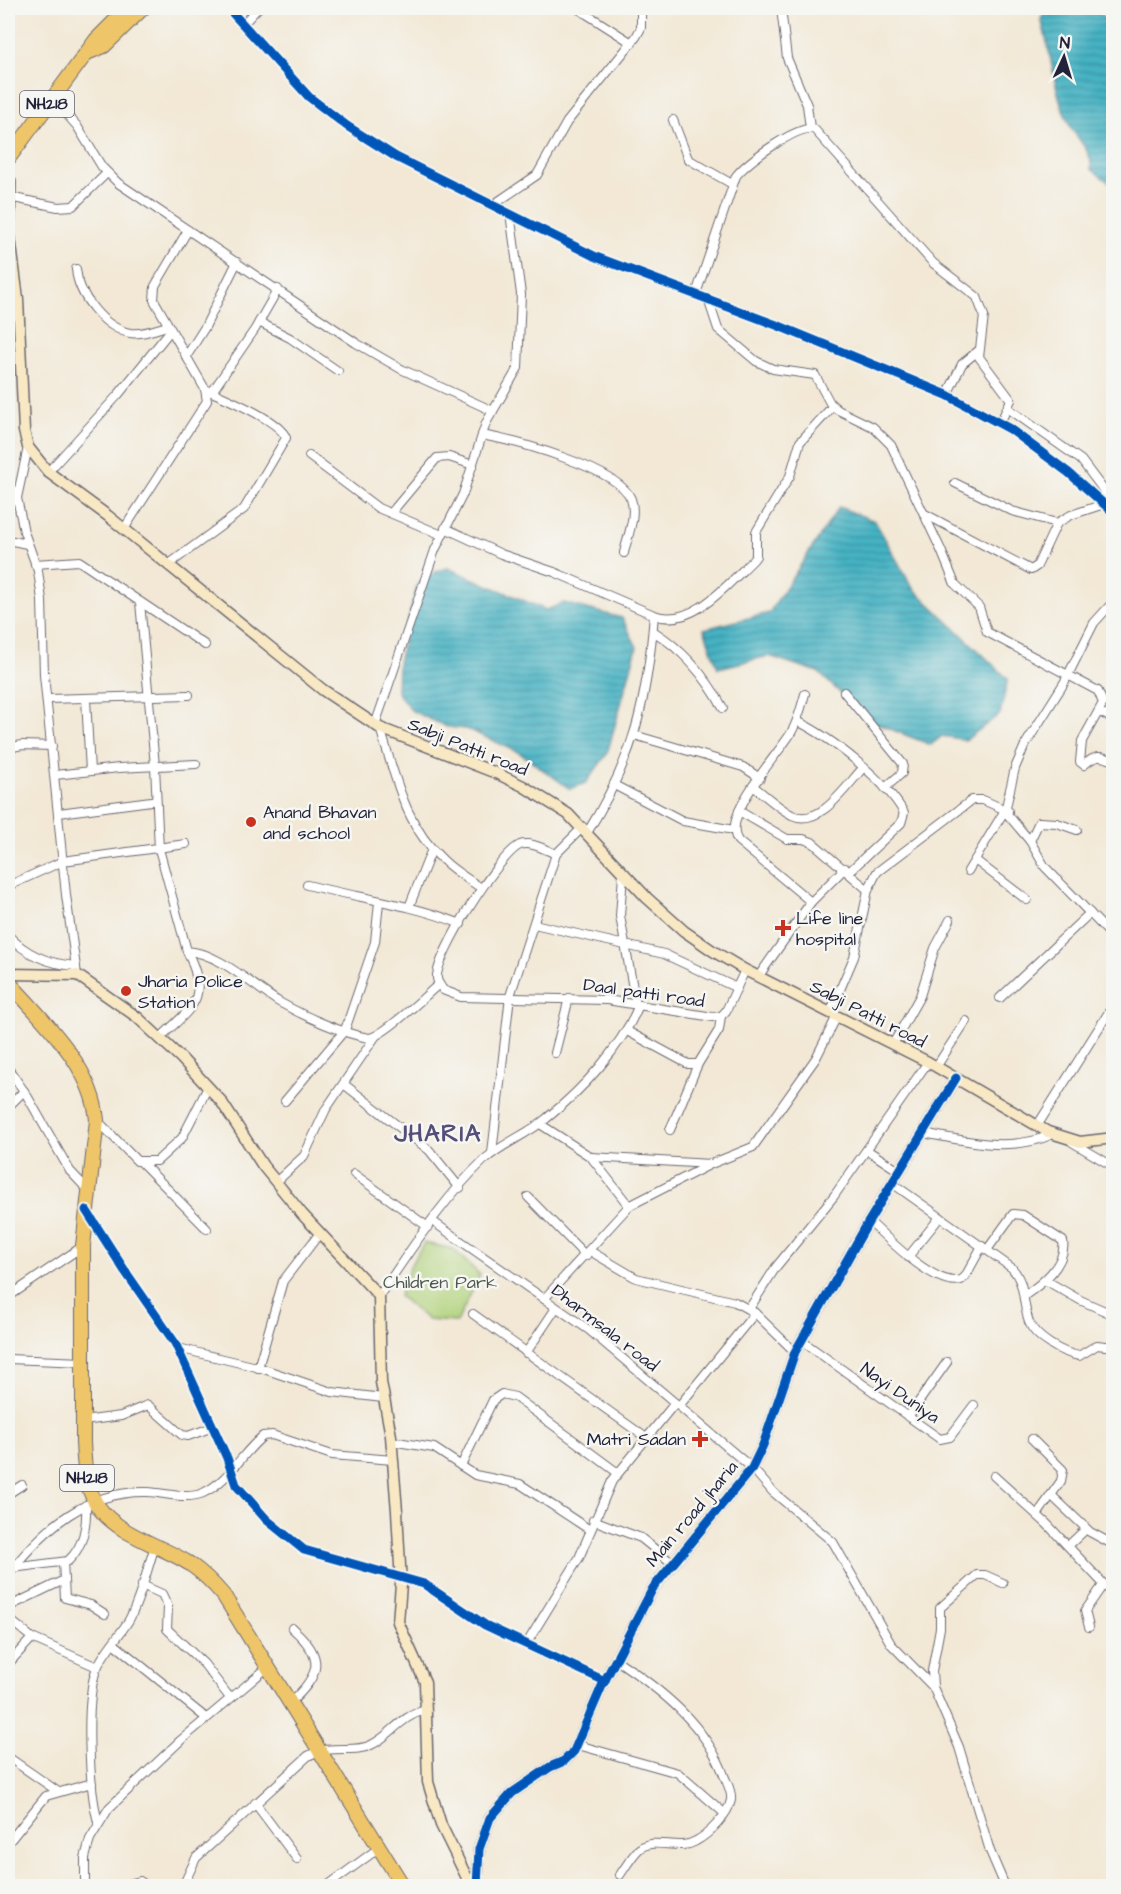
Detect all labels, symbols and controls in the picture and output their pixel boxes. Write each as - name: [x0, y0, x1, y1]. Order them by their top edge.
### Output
- north arrow: [1034, 27, 1094, 87]
- text: N: [1059, 32, 1071, 54]
- road number: NH218: [20, 91, 74, 117]
- street label: Sabji Patti road: [404, 712, 532, 782]
- place label: Anand Bhavan and school: [263, 800, 376, 846]
- marker: Anand Bhavan and school: [244, 815, 258, 829]
- place label: Life line hospital: [796, 906, 863, 952]
- marker: Life line hospital: [774, 919, 792, 937]
- place label: Jharia Police Station: [138, 969, 243, 1015]
- street label: Daal patti road: [582, 972, 706, 1014]
- street label: Sabji Patti road: [806, 974, 930, 1054]
- marker: Jharia Police Station: [119, 984, 133, 998]
- district label: JHARIA: [393, 1117, 482, 1151]
- park label: Children Park: [383, 1270, 497, 1295]
- street label: Dharmsala road: [546, 1278, 664, 1378]
- street label: Nayi Duniya: [855, 1356, 945, 1430]
- place label: Matri Sadan: [587, 1427, 686, 1452]
- marker: Matri Sadan: [691, 1430, 709, 1448]
- street label: Main road jharia: [640, 1456, 744, 1572]
- road number: NH218: [60, 1465, 114, 1491]

